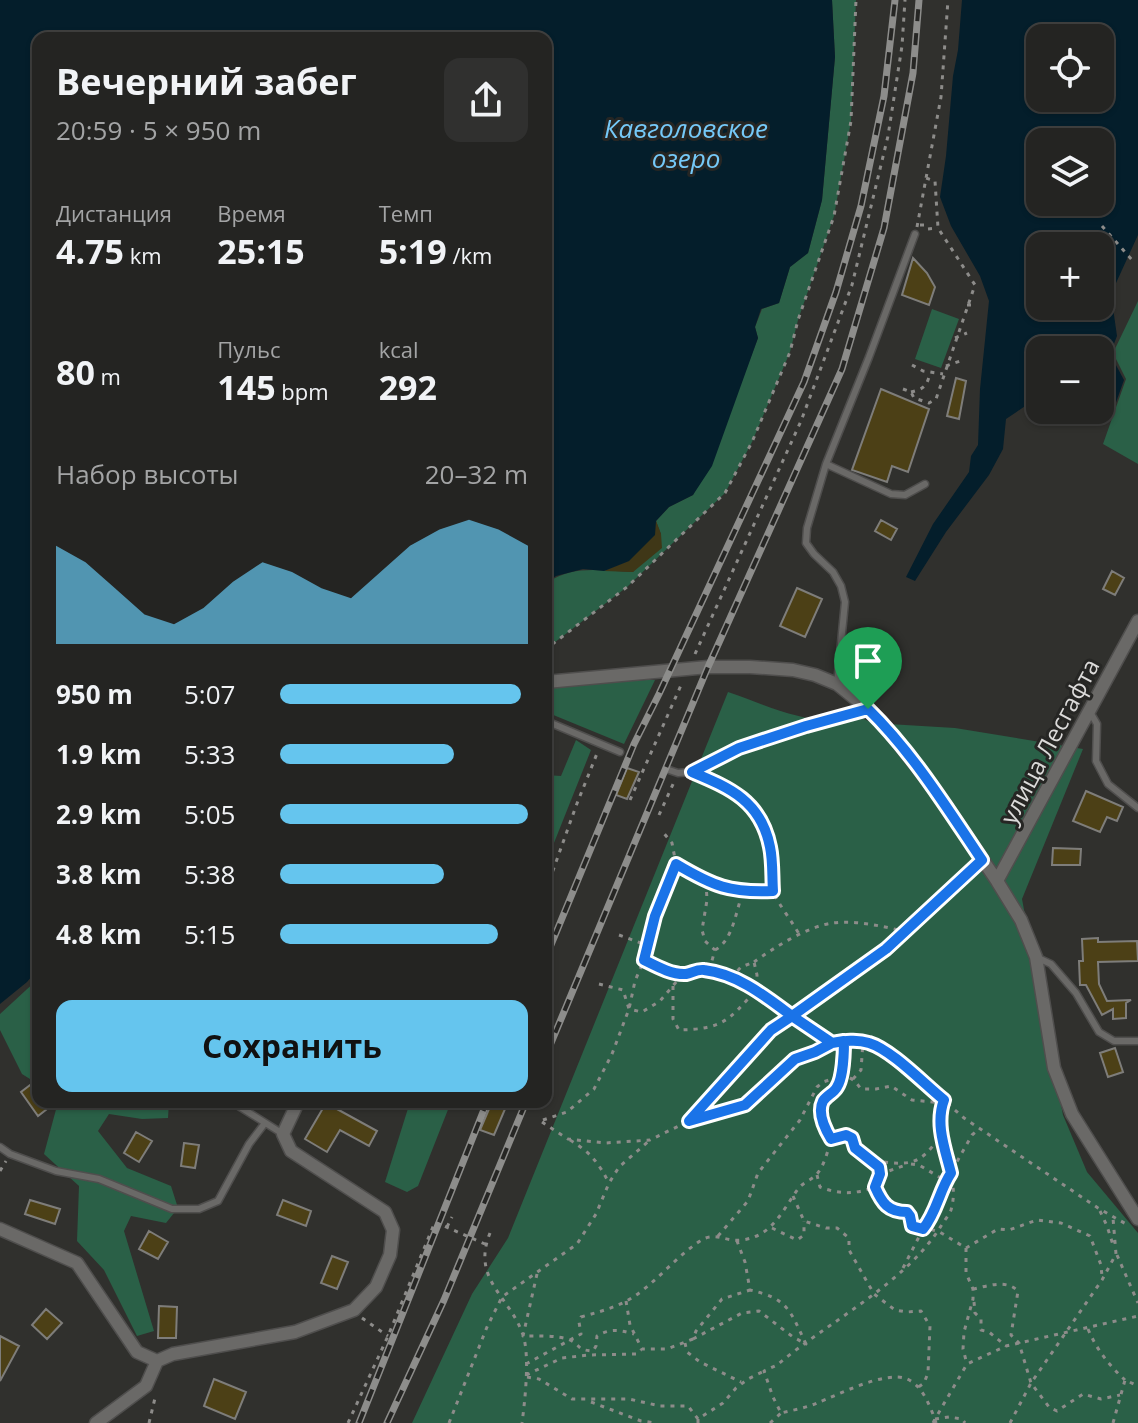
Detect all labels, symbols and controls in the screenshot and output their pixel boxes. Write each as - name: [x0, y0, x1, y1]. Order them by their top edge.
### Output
- map controls: [1026, 24, 1114, 424]
- button: locate: [1026, 24, 1114, 112]
- text: Вечерний забег: [56, 57, 357, 106]
- button: share: [444, 58, 528, 142]
- water label: Кавголовское озеро: [604, 110, 768, 176]
- text: 20:59 · 5 × 950 m: [56, 112, 261, 148]
- button: layers: [1026, 128, 1114, 216]
- text: Дистанция: [56, 198, 172, 228]
- text: Время: [217, 198, 286, 228]
- text: Темп: [379, 198, 433, 228]
- text: 4.75: [56, 228, 124, 274]
- text: 25:15: [217, 228, 305, 274]
- text: 5:19: [379, 228, 447, 274]
- button: +: [1026, 232, 1114, 320]
- text: km: [124, 240, 162, 270]
- text: /km: [447, 240, 492, 270]
- text: Пульс: [217, 334, 280, 364]
- text: kcal: [379, 334, 419, 364]
- button: −: [1026, 336, 1114, 424]
- text: 80: [56, 349, 95, 395]
- text: m: [95, 361, 121, 391]
- text: 145: [217, 364, 276, 410]
- text: 292: [379, 364, 437, 410]
- text: bpm: [276, 376, 329, 406]
- text: Набор высоты: [56, 456, 239, 492]
- text: 20–32 m: [425, 456, 528, 492]
- pin: [834, 627, 902, 709]
- icon: arrive: [846, 639, 890, 683]
- street label: улица Лесгафта: [991, 652, 1107, 830]
- text: 950 m: [56, 676, 133, 712]
- text: 5:07: [184, 676, 235, 712]
- text: 1.9 km: [56, 736, 142, 772]
- text: 5:33: [184, 736, 235, 772]
- text: 2.9 km: [56, 796, 142, 832]
- text: 5:05: [184, 796, 235, 832]
- text: 3.8 km: [56, 856, 142, 892]
- text: 5:38: [184, 856, 235, 892]
- text: 4.8 km: [56, 916, 142, 952]
- text: 5:15: [184, 916, 235, 952]
- button: Сохранить: [56, 1000, 528, 1092]

